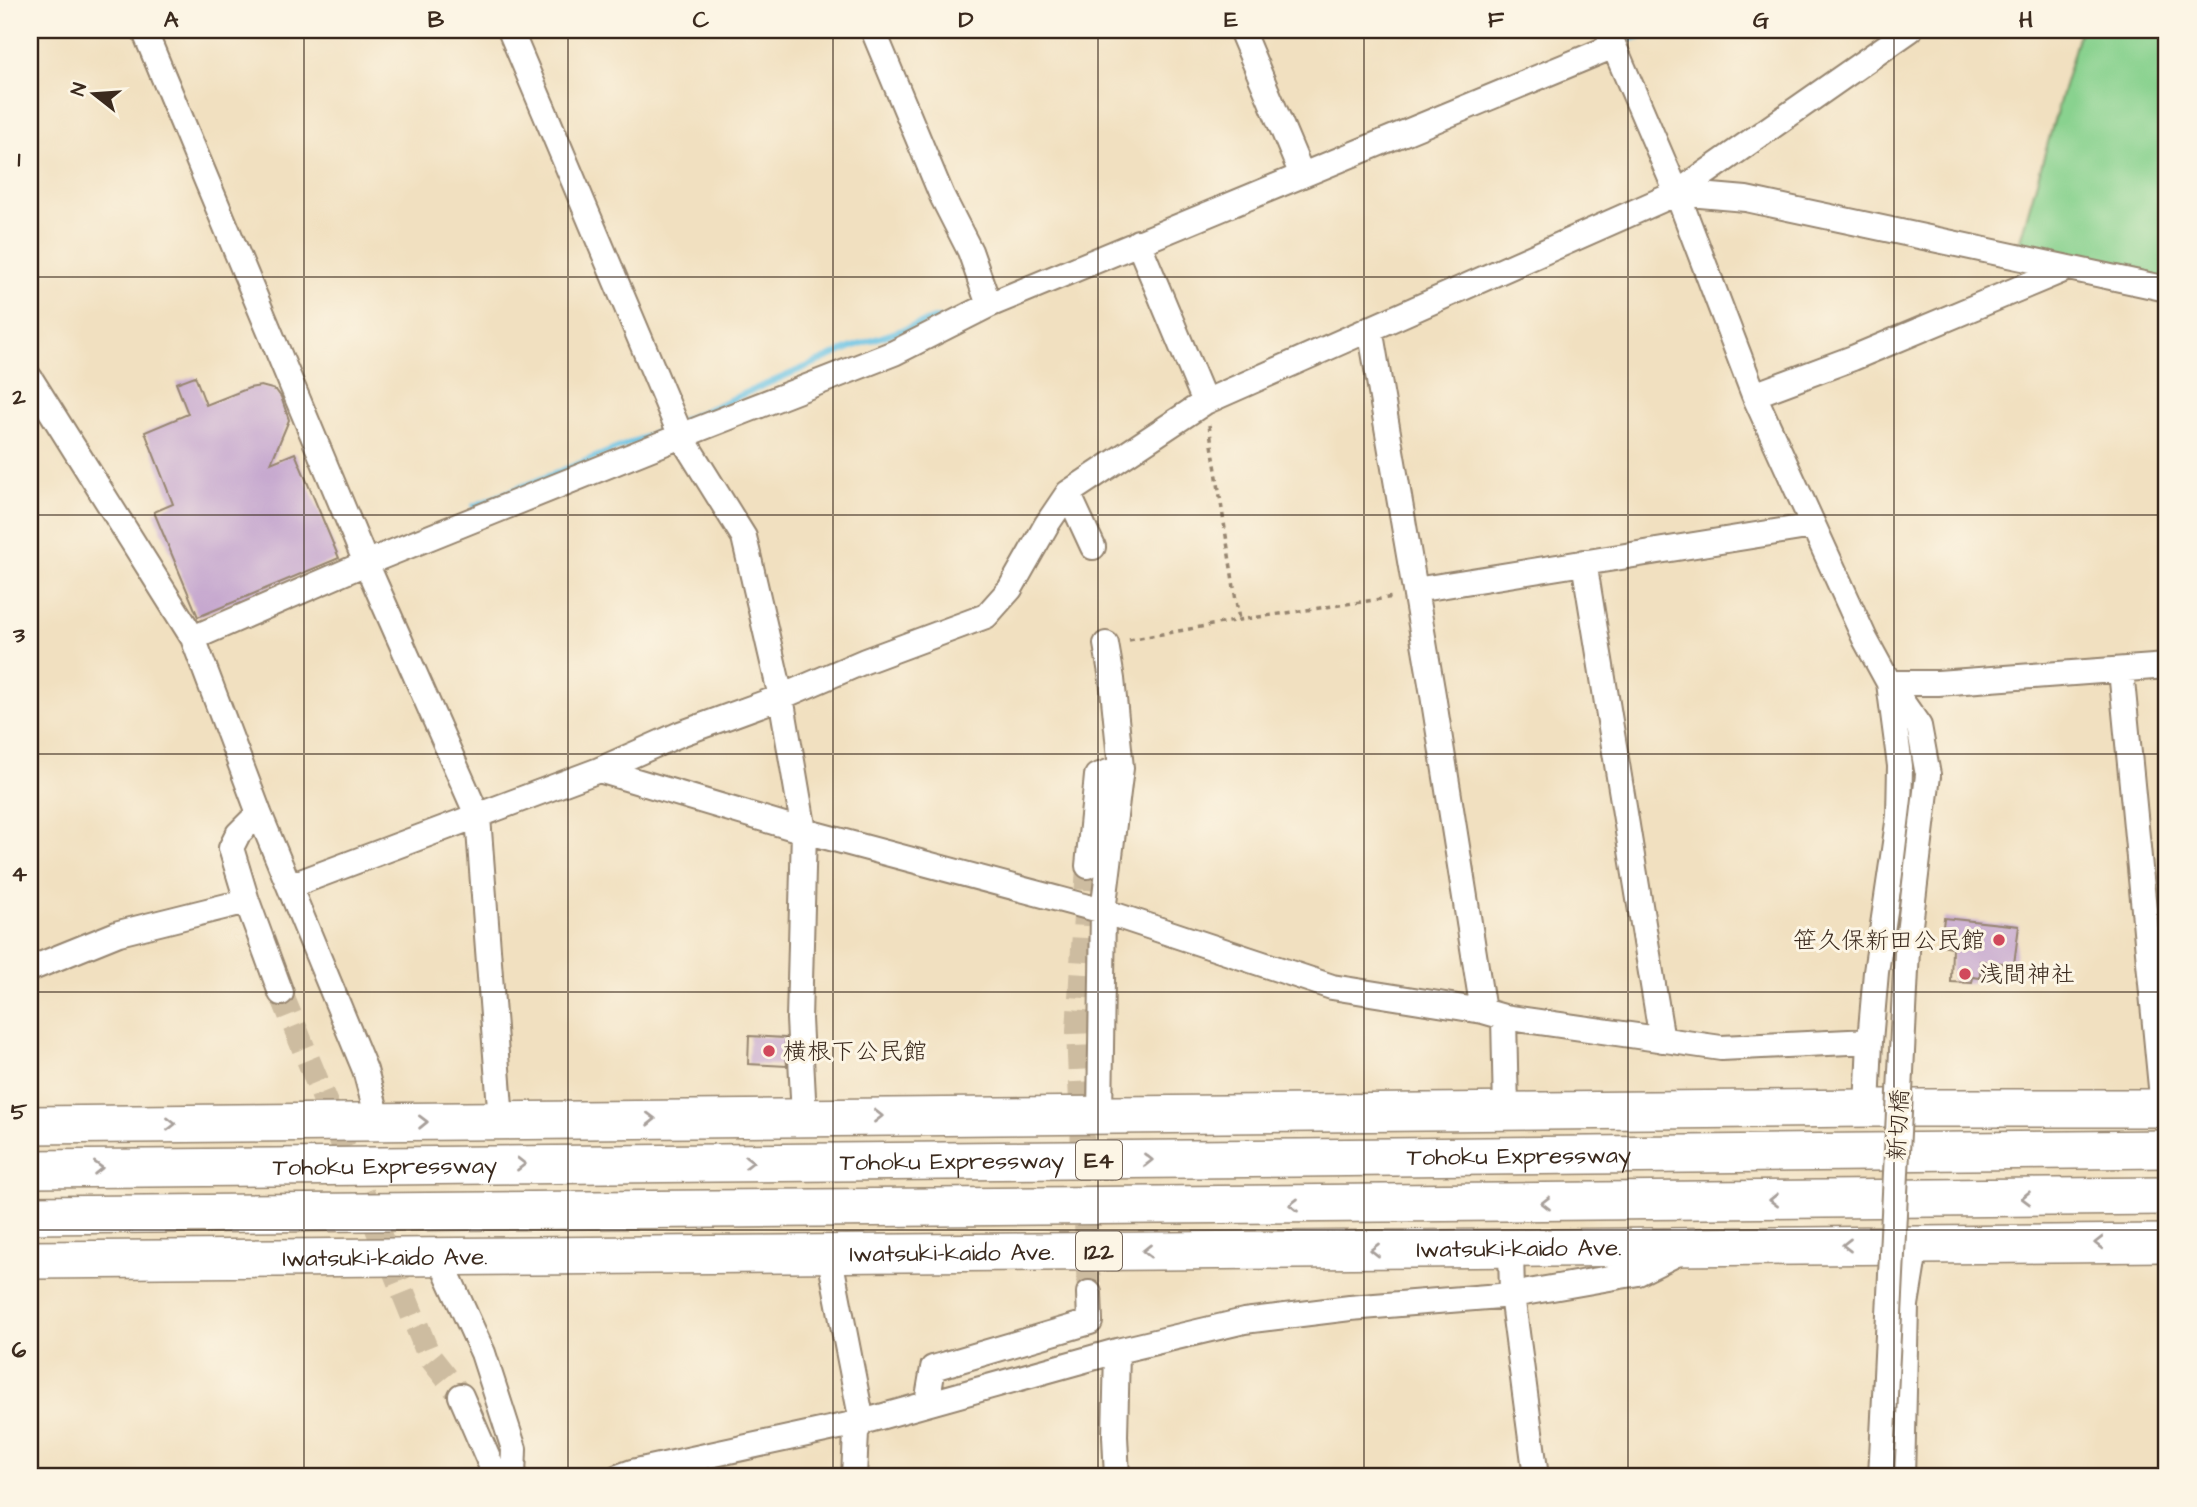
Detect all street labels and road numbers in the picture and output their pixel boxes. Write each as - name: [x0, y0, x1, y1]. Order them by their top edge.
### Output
- street label: 新切橋: [1880, 1088, 1918, 1162]
- street label: Tohoku Expressway: [1407, 1139, 1631, 1175]
- road number: E4: [1076, 1140, 1122, 1180]
- street label: Tohoku Expressway: [840, 1144, 1064, 1180]
- street label: Tohoku Expressway: [273, 1149, 497, 1185]
- street label: Iwatsuki-kaido Ave.: [1416, 1231, 1622, 1267]
- road number: 122: [1076, 1232, 1122, 1270]
- street label: Iwatsuki-kaido Ave.: [849, 1236, 1055, 1271]
- street label: Iwatsuki-kaido Ave.: [282, 1240, 488, 1276]

